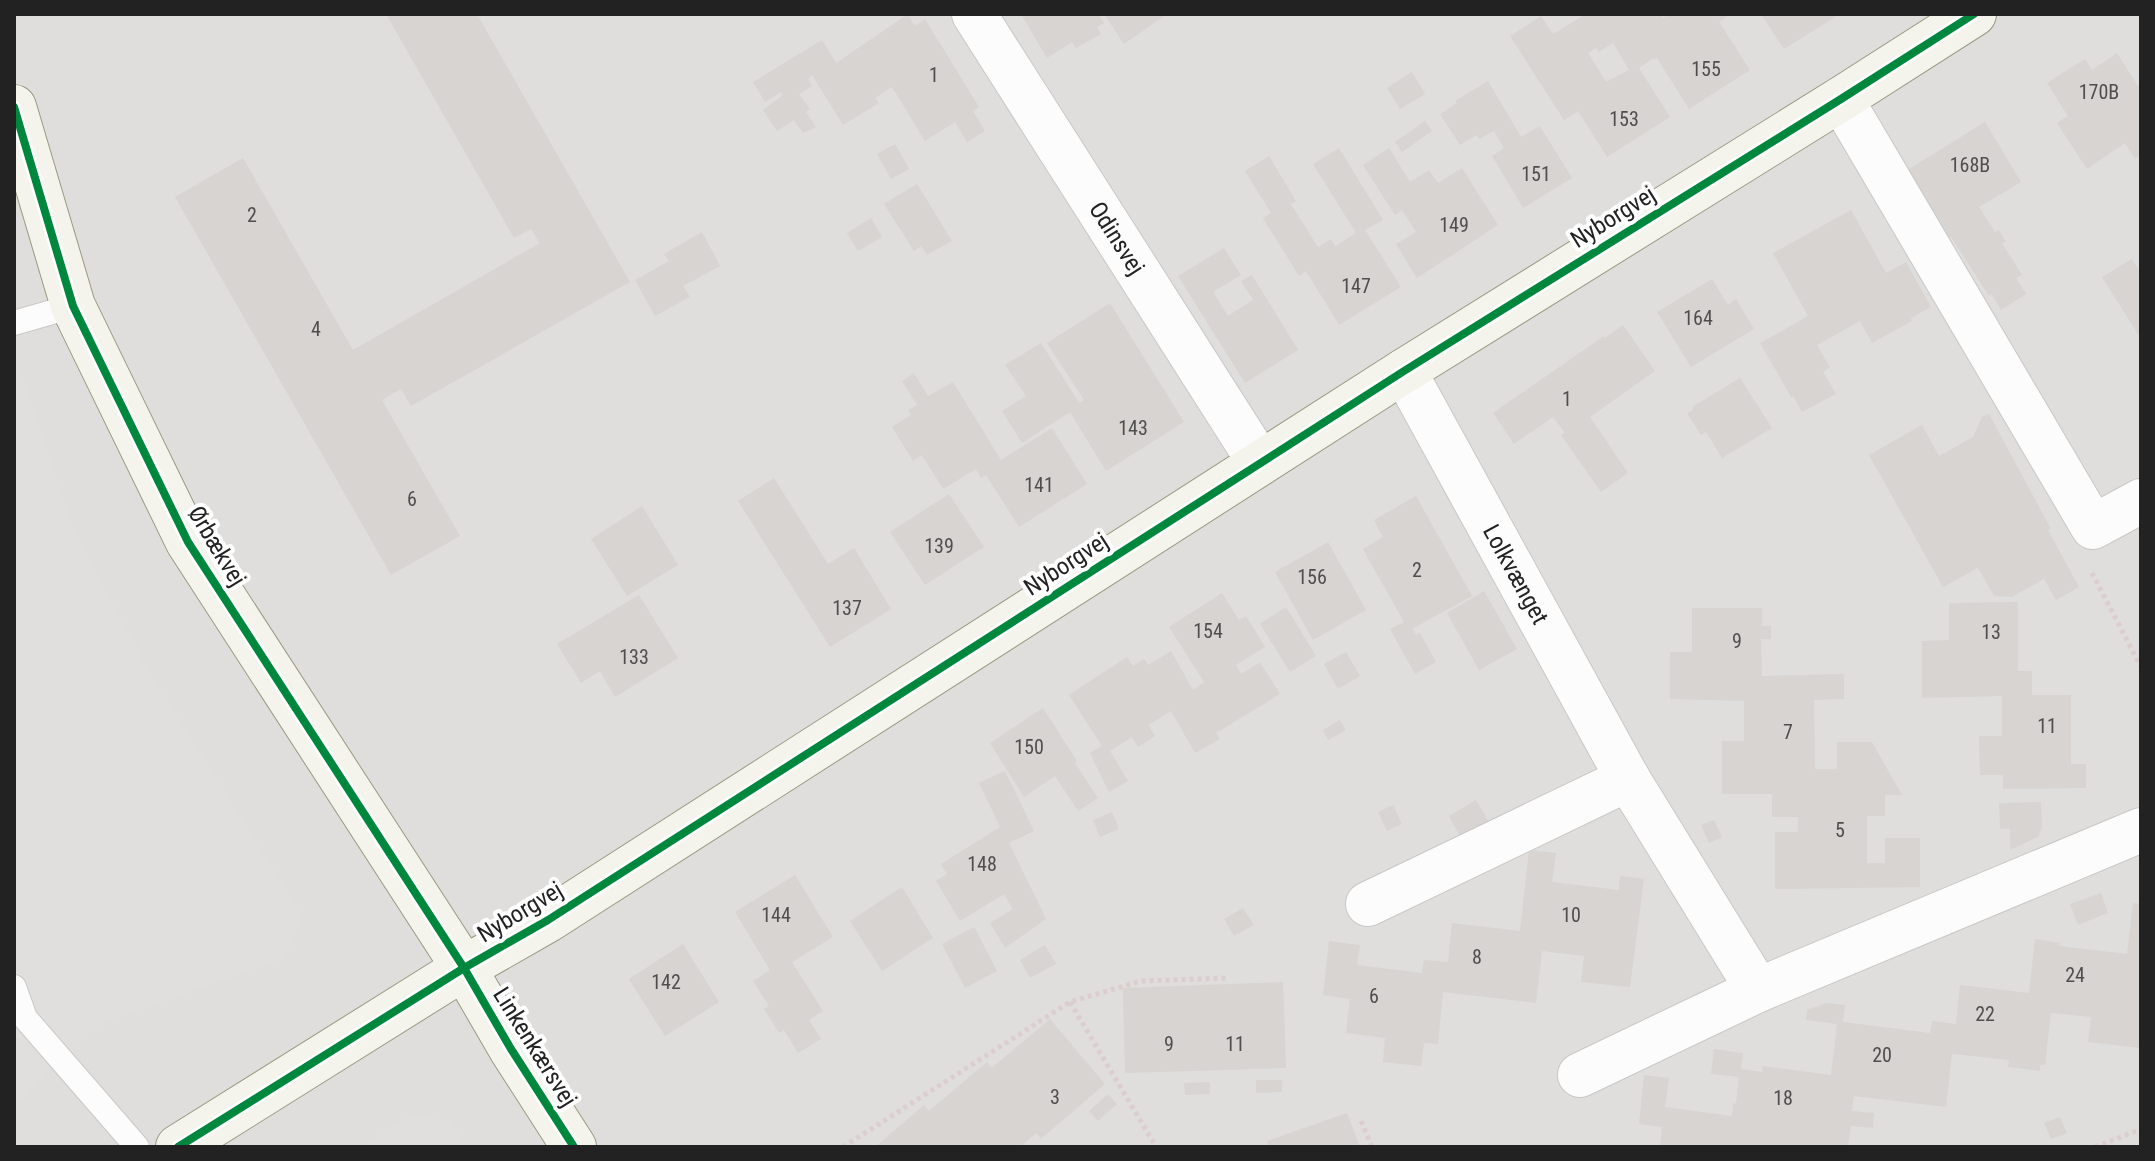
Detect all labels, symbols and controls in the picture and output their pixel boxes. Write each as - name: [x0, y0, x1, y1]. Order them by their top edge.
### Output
- house number: 155: [1691, 57, 1721, 81]
- house number: 1: [929, 63, 939, 87]
- house number: 170B: [2079, 80, 2119, 104]
- house number: 153: [1609, 107, 1639, 131]
- house number: 168B: [1950, 153, 1990, 177]
- house number: 151: [1521, 162, 1551, 186]
- street label: Nyborgvej: [1566, 180, 1660, 254]
- street label: Odinsvej: [1083, 197, 1151, 280]
- house number: 2: [247, 203, 257, 227]
- house number: 149: [1439, 213, 1469, 237]
- house number: 147: [1341, 274, 1371, 298]
- house number: 164: [1683, 306, 1713, 330]
- house number: 4: [311, 317, 321, 341]
- house number: 1: [1562, 387, 1572, 411]
- house number: 143: [1118, 416, 1148, 440]
- house number: 141: [1024, 473, 1054, 497]
- house number: 6: [407, 487, 417, 511]
- street label: Ørbækvej: [182, 501, 252, 591]
- street label: Lolkvænget: [1477, 520, 1554, 629]
- street label: Nyborgvej: [1019, 527, 1113, 601]
- house number: 139: [924, 534, 954, 558]
- house number: 2: [1412, 558, 1422, 582]
- house number: 156: [1297, 565, 1327, 589]
- house number: 137: [832, 596, 862, 620]
- house number: 154: [1193, 619, 1223, 643]
- house number: 13: [1981, 620, 2001, 644]
- house number: 9: [1732, 629, 1742, 653]
- house number: 133: [619, 645, 649, 669]
- house number: 11: [2037, 714, 2057, 738]
- house number: 7: [1783, 720, 1793, 744]
- house number: 150: [1014, 735, 1044, 759]
- house number: 5: [1835, 818, 1845, 842]
- house number: 148: [967, 852, 997, 876]
- street label: Nyborgvej: [472, 876, 568, 948]
- house number: 144: [761, 903, 791, 927]
- house number: 10: [1561, 903, 1581, 927]
- house number: 8: [1472, 945, 1482, 969]
- house number: 24: [2065, 963, 2085, 987]
- house number: 142: [651, 970, 681, 994]
- street label: Linkenkærsvej: [487, 982, 583, 1112]
- house number: 6: [1369, 984, 1379, 1008]
- house number: 22: [1975, 1002, 1995, 1026]
- house number: 9: [1164, 1032, 1174, 1056]
- house number: 11: [1225, 1032, 1245, 1056]
- house number: 20: [1872, 1043, 1892, 1067]
- house number: 3: [1050, 1085, 1060, 1109]
- house number: 18: [1773, 1086, 1793, 1110]

